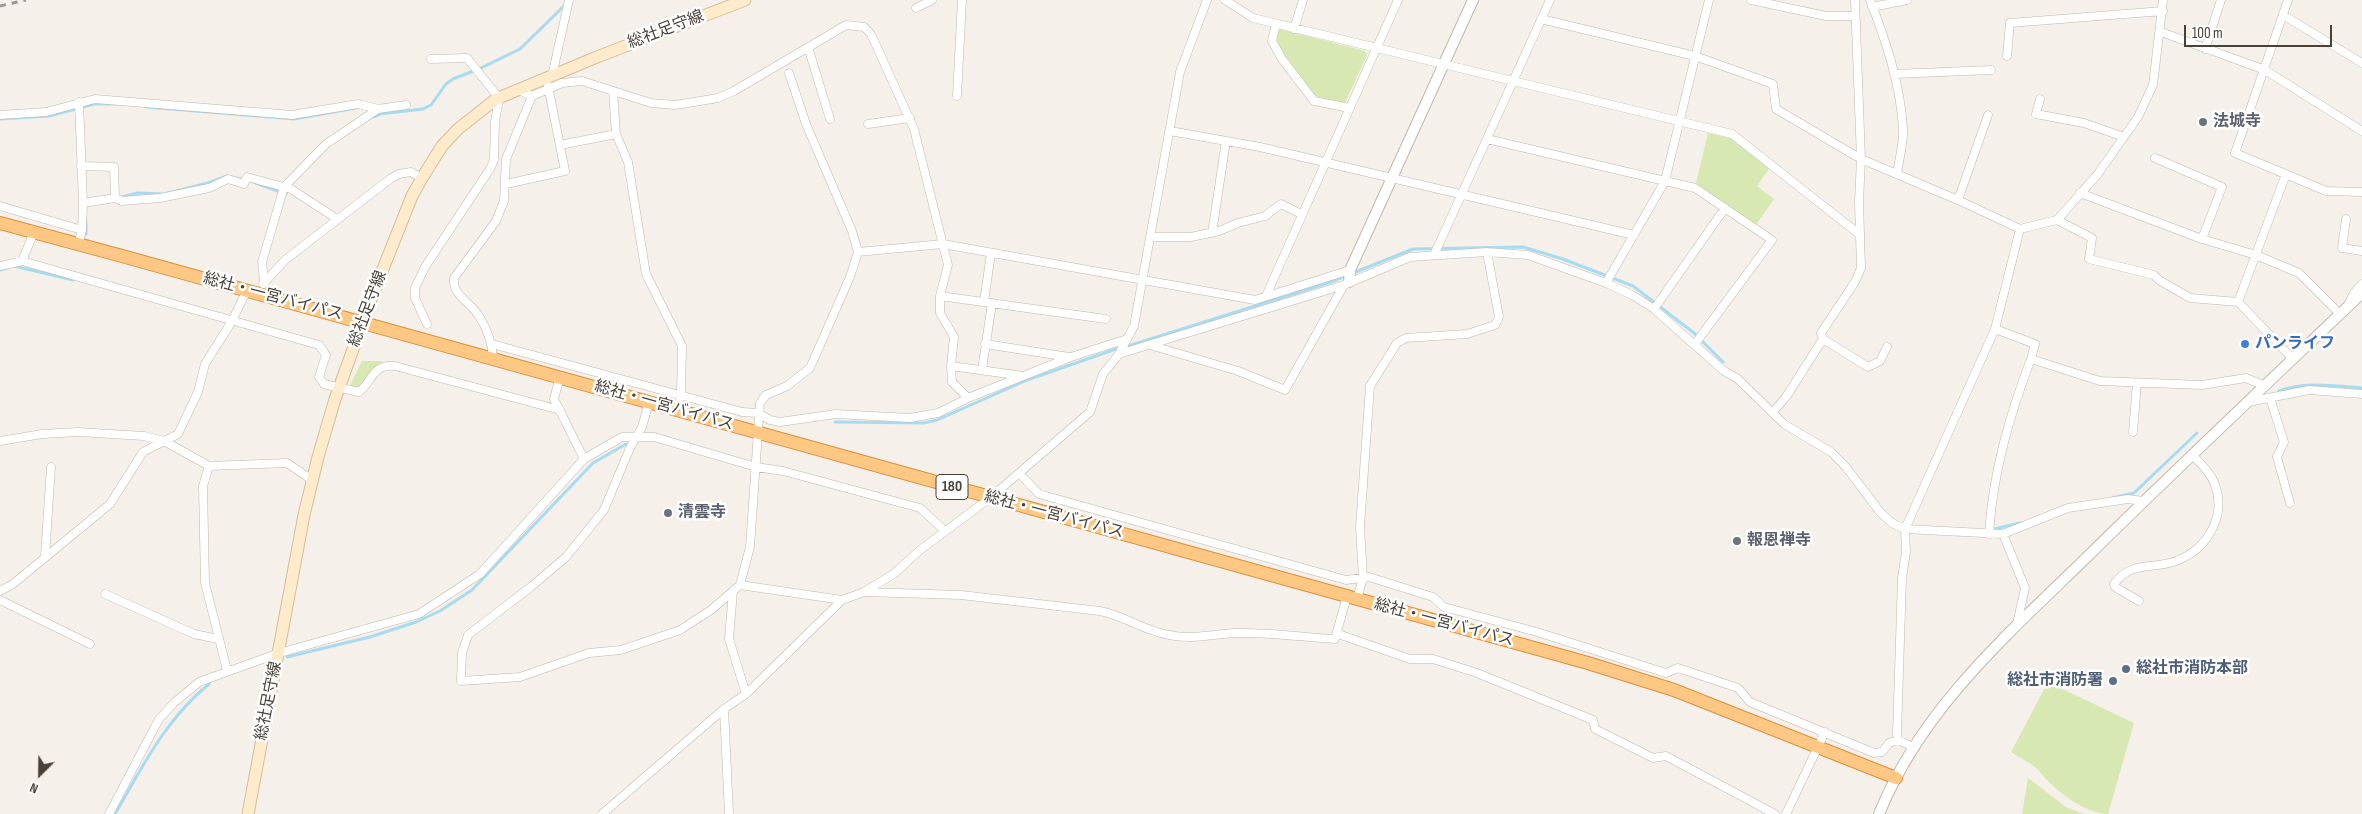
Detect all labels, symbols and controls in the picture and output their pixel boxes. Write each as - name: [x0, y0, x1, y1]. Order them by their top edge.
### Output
- street label: 総社足守線: [625, 7, 707, 53]
- scale bar: [2187, 15, 2334, 47]
- text: 100 m: [2192, 24, 2223, 43]
- place label: 法城寺: [2213, 112, 2261, 132]
- marker: 法城寺: [2197, 116, 2209, 128]
- street label: 総社足守線: [345, 268, 391, 350]
- street label: 総社・一宮バイパス: [201, 269, 345, 325]
- place label: パンライフ: [2255, 334, 2335, 354]
- marker: パンライフ: [2239, 338, 2251, 350]
- street label: 総社・一宮バイパス: [592, 377, 736, 435]
- road number: 180: [936, 474, 968, 500]
- street label: 総社・一宮バイパス: [982, 487, 1126, 543]
- place label: 清雲寺: [678, 503, 726, 523]
- marker: 清雲寺: [662, 507, 674, 519]
- place label: 報恩禅寺: [1747, 531, 1811, 551]
- marker: 報恩禅寺: [1731, 535, 1743, 547]
- street label: 総社・一宮バイパス: [1372, 595, 1516, 651]
- place label: 総社市消防本部: [2136, 659, 2248, 679]
- street label: 総社足守線: [252, 660, 286, 742]
- marker: 総社市消防本部: [2120, 663, 2132, 675]
- place label: 総社市消防署: [2007, 671, 2103, 691]
- marker: 総社市消防署: [2107, 675, 2119, 687]
- north arrow: [15, 749, 65, 799]
- text: N: [27, 779, 41, 798]

